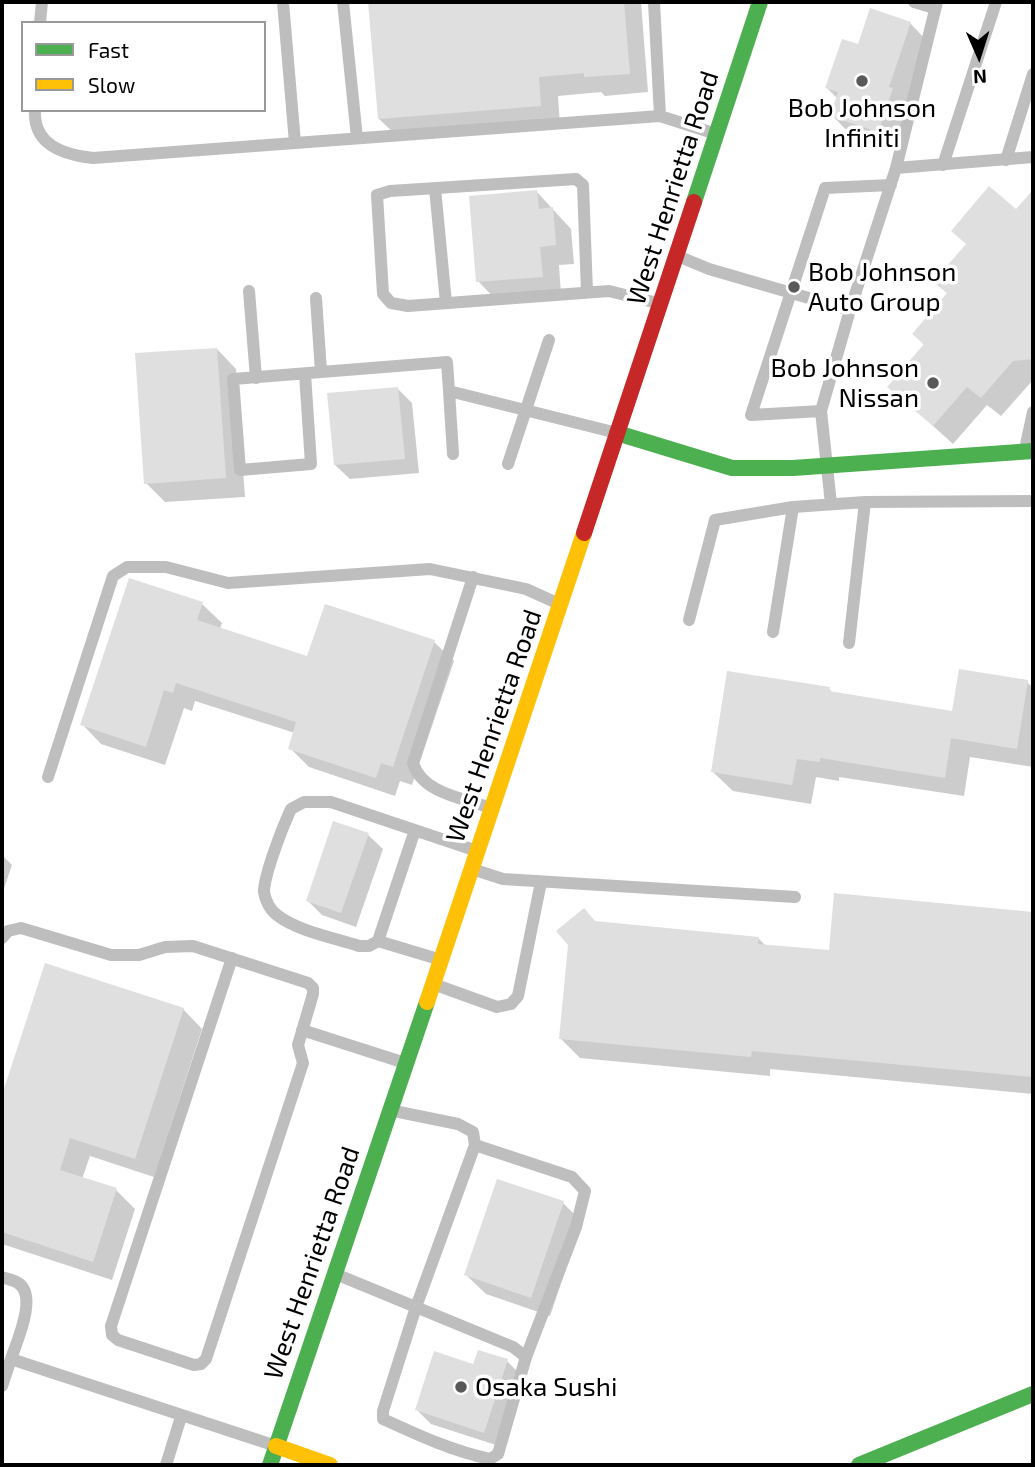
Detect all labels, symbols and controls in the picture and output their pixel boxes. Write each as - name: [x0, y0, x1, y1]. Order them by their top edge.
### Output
- legend: [21, 21, 266, 112]
- north arrow: [944, 21, 1014, 91]
- text: Fast: [88, 37, 129, 62]
- text: N: [973, 66, 988, 89]
- street label: West Henrietta Road: [620, 67, 726, 309]
- text: Slow: [88, 72, 135, 97]
- marker: Bob Johnson Infiniti: [854, 73, 870, 89]
- place label: Bob Johnson Infiniti: [788, 92, 936, 154]
- place label: Bob Johnson Auto Group: [808, 256, 956, 318]
- marker: Bob Johnson Auto Group: [786, 279, 802, 295]
- place label: Bob Johnson Nissan: [771, 352, 919, 414]
- marker: Bob Johnson Nissan: [925, 375, 941, 391]
- street label: West Henrietta Road: [440, 606, 548, 846]
- street label: West Henrietta Road: [258, 1143, 366, 1383]
- place label: Osaka Sushi: [475, 1371, 617, 1403]
- marker: Osaka Sushi: [453, 1379, 469, 1395]

